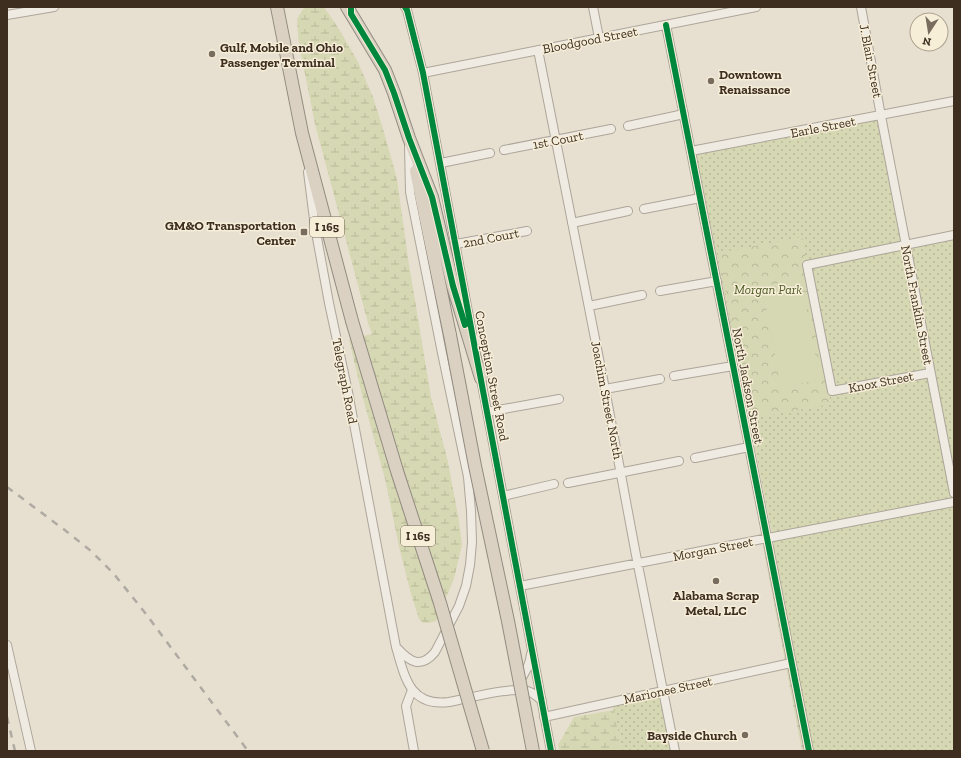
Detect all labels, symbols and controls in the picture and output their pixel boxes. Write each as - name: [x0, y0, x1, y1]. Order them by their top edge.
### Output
- north arrow: [909, 12, 949, 52]
- street label: Bloodgood Street: [541, 23, 639, 57]
- street label: J. Blair Street: [856, 23, 886, 99]
- text: N: [921, 34, 932, 49]
- place label: Gulf, Mobile and Ohio Passenger Terminal: [220, 40, 343, 70]
- marker: Gulf, Mobile and Ohio Passenger Terminal: [207, 49, 217, 59]
- place label: Downtown Renaissance: [719, 67, 791, 97]
- marker: Downtown Renaissance: [706, 76, 716, 86]
- street label: Earle Street: [789, 113, 857, 141]
- street label: 1st Court: [531, 128, 585, 152]
- road number: I 165: [310, 217, 344, 237]
- place label: GM&O Transportation Center: [165, 218, 296, 248]
- street label: 2nd Court: [462, 225, 521, 251]
- marker: GM&O Transportation Center: [299, 227, 309, 237]
- street label: North Franklin Street: [898, 244, 936, 366]
- park label: Morgan Park: [734, 282, 802, 297]
- street label: Conception Street Road: [472, 310, 512, 442]
- street label: North Jackson Street: [729, 327, 767, 445]
- street label: Telegraph Road: [329, 337, 361, 425]
- street label: Joachim Street North: [588, 339, 626, 461]
- street label: Knox Street: [847, 368, 915, 396]
- road number: I 165: [401, 526, 435, 546]
- street label: Morgan Street: [672, 534, 755, 564]
- marker: Alabama Scrap Metal, LLC: [711, 576, 721, 586]
- place label: Alabama Scrap Metal, LLC: [673, 588, 760, 618]
- street label: Marionee Street: [622, 673, 714, 707]
- place label: Bayside Church: [647, 728, 737, 743]
- marker: Bayside Church: [740, 730, 750, 740]

